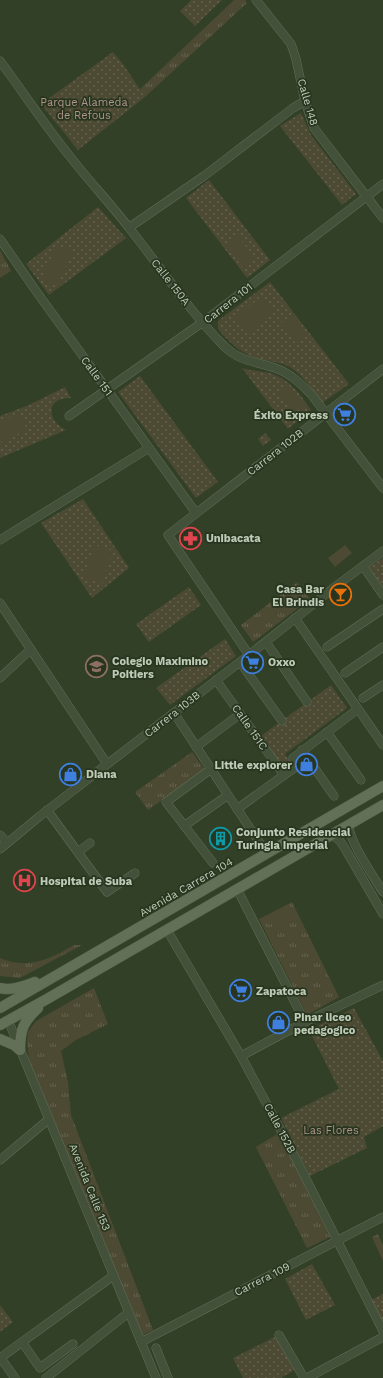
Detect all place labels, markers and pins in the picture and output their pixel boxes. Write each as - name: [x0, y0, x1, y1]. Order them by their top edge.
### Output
- supermarket icon: Éxito Express: [331, 402, 357, 428]
- place label: Éxito Express: [254, 409, 328, 422]
- pharmacy icon: Unibacata: [178, 525, 204, 551]
- place label: Unibacata: [206, 532, 261, 545]
- bar icon: Casa Bar El Brindis: [327, 582, 353, 608]
- place label: Casa Bar El Brindis: [272, 583, 324, 609]
- supermarket icon: Oxxo: [239, 649, 265, 675]
- school or university icon: Colegio Maximino Poitiers: [83, 654, 109, 680]
- place label: Colegio Maximino Poitiers: [112, 655, 209, 681]
- place label: Oxxo: [268, 656, 296, 669]
- shop icon: Little explorer: [294, 752, 320, 778]
- place label: Little explorer: [214, 759, 292, 772]
- shop icon: Diana: [58, 761, 84, 787]
- place label: Diana: [86, 768, 117, 781]
- building icon: Conjunto Residencial Turingia Imperial: [208, 825, 234, 851]
- place label: Conjunto Residencial Turingia Imperial: [236, 826, 351, 852]
- hospital icon: Hospital de Suba: [12, 868, 38, 894]
- place label: Hospital de Suba: [40, 875, 133, 888]
- supermarket icon: Zapatoca: [227, 978, 253, 1004]
- place label: Zapatoca: [256, 985, 307, 998]
- shop icon: Pinar liceo pedagogico: [265, 1010, 291, 1036]
- place label: Pinar liceo pedagogico: [294, 1011, 356, 1037]

